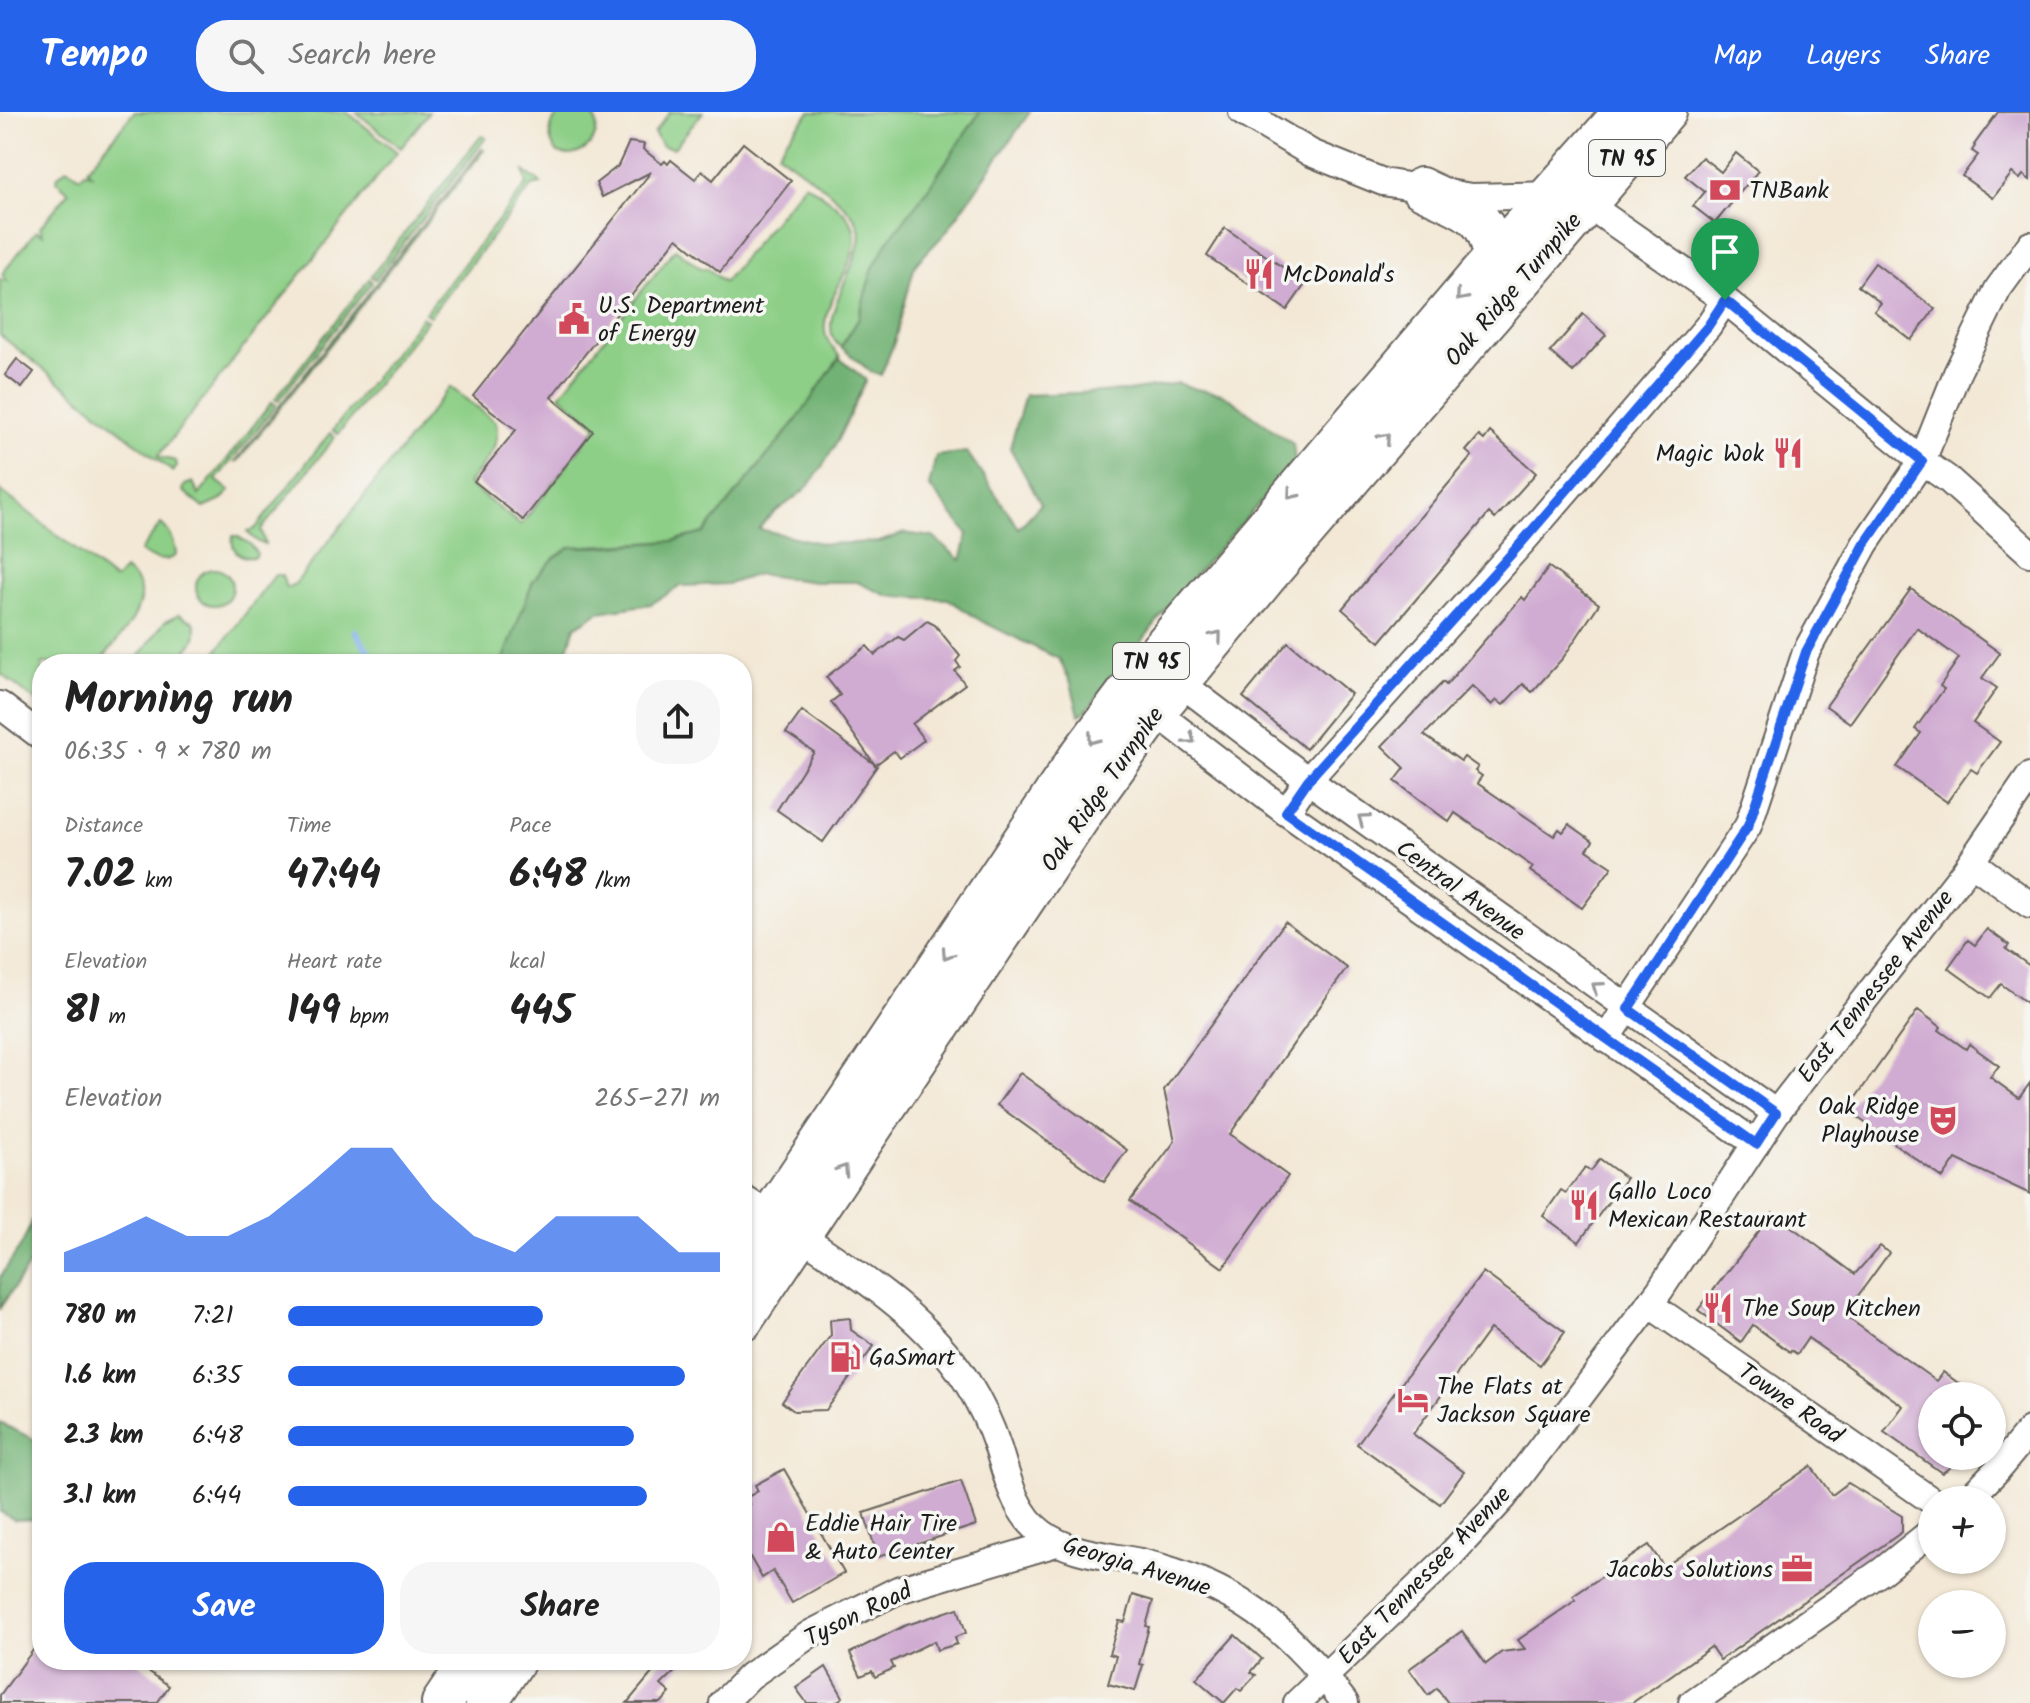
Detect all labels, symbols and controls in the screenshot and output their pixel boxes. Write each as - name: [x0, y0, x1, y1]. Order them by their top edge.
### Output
- search box: [196, 20, 756, 92]
- text: Tempo: [40, 26, 148, 86]
- text: Search here: [288, 32, 436, 80]
- icon: search: [224, 34, 268, 78]
- text: Map: [1713, 34, 1762, 79]
- text: Layers: [1806, 34, 1881, 79]
- text: Share: [1925, 34, 1990, 79]
- road number: TN 95: [1589, 140, 1665, 176]
- place label: TNBank: [1749, 172, 1829, 211]
- bank icon: TNBank: [1708, 173, 1742, 207]
- street label: Oak Ridge Turnpike: [1436, 204, 1593, 376]
- pin: [1691, 218, 1759, 300]
- icon: arrive: [1703, 230, 1747, 274]
- place label: McDonald's: [1283, 256, 1395, 295]
- restaurant icon: McDonald's: [1242, 257, 1276, 291]
- place label: U.S. Department of Energy: [598, 287, 765, 354]
- one-way arrow: [1456, 287, 1471, 302]
- public building icon: U.S. Department of Energy: [557, 302, 591, 336]
- one-way arrow: [1375, 432, 1390, 447]
- place label: Magic Wok: [1655, 435, 1765, 474]
- restaurant icon: Magic Wok: [1771, 436, 1805, 470]
- one-way arrow: [1287, 485, 1302, 499]
- one-way arrow: [1207, 631, 1222, 645]
- road number: TN 95: [1113, 643, 1189, 679]
- text: Morning run: [64, 666, 293, 736]
- button: share: [636, 680, 720, 764]
- street label: Oak Ridge Turnpike: [1031, 699, 1175, 881]
- one-way arrow: [1181, 729, 1196, 743]
- one-way arrow: [1088, 730, 1102, 745]
- text: 06:35 · 9 × 780 m: [64, 731, 272, 773]
- text: Distance: [64, 809, 143, 844]
- text: Time: [287, 809, 331, 844]
- text: Pace: [509, 809, 551, 844]
- one-way arrow: [1358, 815, 1372, 829]
- street label: Central Avenue: [1387, 831, 1533, 952]
- text: 7.02: [64, 844, 136, 908]
- text: 47:44: [287, 844, 381, 908]
- text: 6:48: [509, 844, 586, 908]
- text: km: [136, 864, 173, 899]
- text: /km: [586, 864, 631, 899]
- street label: East Tennessee Avenue: [1788, 881, 1965, 1092]
- text: Elevation: [64, 945, 147, 980]
- text: Heart rate: [287, 945, 382, 980]
- text: kcal: [509, 945, 545, 980]
- one-way arrow: [942, 946, 957, 960]
- text: 81: [64, 980, 100, 1044]
- text: 149: [287, 980, 341, 1044]
- text: 445: [509, 980, 573, 1044]
- one-way arrow: [1592, 982, 1606, 997]
- text: m: [100, 1000, 126, 1035]
- text: bpm: [341, 1000, 389, 1035]
- text: Elevation: [64, 1078, 162, 1120]
- text: 265–271 m: [594, 1078, 720, 1120]
- place label: Oak Ridge Playhouse: [1818, 1088, 1919, 1155]
- theatre icon: Oak Ridge Playhouse: [1926, 1103, 1960, 1137]
- one-way arrow: [833, 1164, 848, 1178]
- place label: Gallo Loco Mexican Restaurant: [1608, 1173, 1807, 1240]
- restaurant icon: Gallo Loco Mexican Restaurant: [1567, 1188, 1601, 1222]
- place label: The Soup Kitchen: [1742, 1290, 1921, 1329]
- restaurant icon: The Soup Kitchen: [1701, 1291, 1735, 1325]
- text: 780 m: [64, 1295, 136, 1337]
- text: 7:21: [192, 1295, 234, 1337]
- place label: GaSmart: [869, 1339, 956, 1378]
- fuel station icon: GaSmart: [828, 1340, 862, 1374]
- street label: Towne Road: [1729, 1353, 1852, 1456]
- text: 1.6 km: [64, 1355, 136, 1397]
- text: 6:35: [192, 1355, 242, 1397]
- place label: The Flats at Jackson Square: [1437, 1368, 1591, 1435]
- map controls: [1918, 1382, 2006, 1678]
- button: locate: [1918, 1382, 2006, 1470]
- hotel icon: The Flats at Jackson Square: [1396, 1383, 1430, 1417]
- text: 2.3 km: [64, 1415, 144, 1457]
- text: 6:48: [192, 1415, 243, 1457]
- text: 3.1 km: [64, 1475, 136, 1517]
- text: 6:44: [192, 1475, 242, 1517]
- street label: East Tennessee Avenue: [1329, 1477, 1521, 1675]
- button: +: [1918, 1486, 2006, 1574]
- place label: Eddie Hair Tire & Auto Center: [805, 1505, 957, 1572]
- shop icon: Eddie Hair Tire & Auto Center: [764, 1520, 798, 1554]
- street label: Georgia Avenue: [1058, 1526, 1216, 1608]
- place label: Jacobs Solutions: [1607, 1551, 1773, 1590]
- office icon: Jacobs Solutions: [1780, 1552, 1814, 1586]
- button: Save: [64, 1562, 384, 1654]
- button: Share: [400, 1562, 720, 1654]
- street label: Tyson Road: [798, 1572, 920, 1658]
- button: −: [1918, 1590, 2006, 1678]

